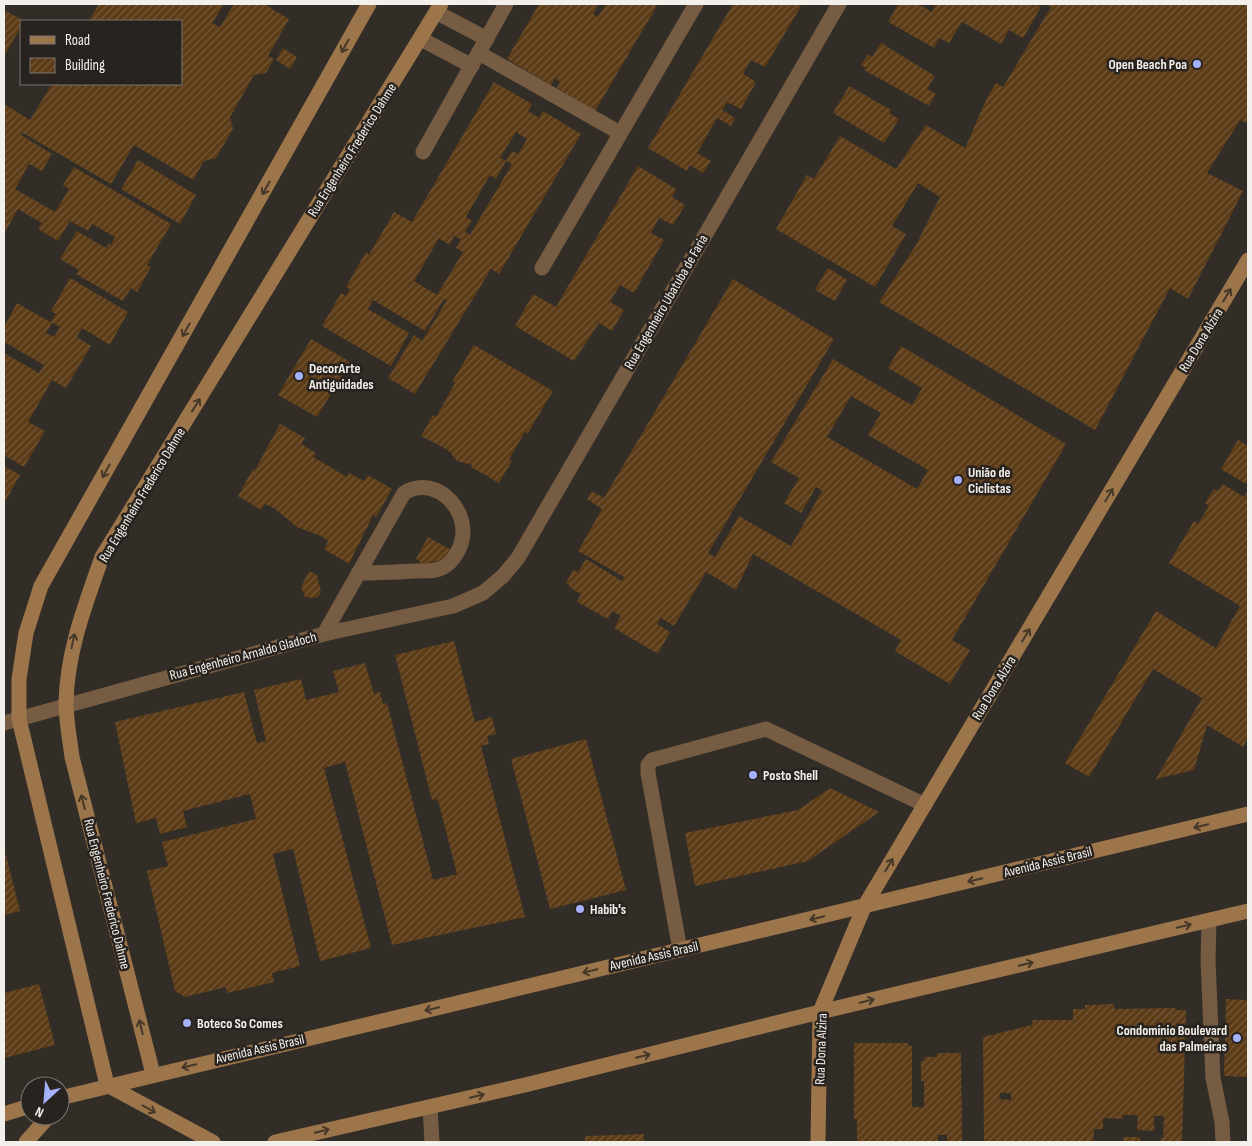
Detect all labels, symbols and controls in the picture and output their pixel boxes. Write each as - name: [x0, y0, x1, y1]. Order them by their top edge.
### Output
- legend: [20, 20, 182, 85]
- text: Road: [65, 31, 90, 50]
- one-way arrow: [340, 39, 350, 54]
- text: Building: [65, 56, 105, 75]
- place label: Open Beach Poa: [1108, 56, 1187, 73]
- marker: Open Beach Poa: [1191, 58, 1203, 70]
- street label: Rua Engenheiro Frederico Dahme: [304, 80, 400, 220]
- one-way arrow: [260, 180, 270, 195]
- street label: Rua Engenheiro Ubatuba de Faria: [620, 232, 712, 372]
- one-way arrow: [1223, 289, 1233, 303]
- street label: Rua Dona Alzira: [1175, 305, 1227, 375]
- one-way arrow: [181, 322, 191, 337]
- place label: DecorArte Antiguidades: [308, 360, 374, 393]
- marker: DecorArte Antiguidades: [293, 370, 305, 382]
- one-way arrow: [191, 399, 201, 413]
- street label: Rua Engenheiro Frederico Dahme: [95, 425, 189, 565]
- one-way arrow: [101, 464, 111, 478]
- place label: União de Ciclistas: [968, 464, 1011, 497]
- marker: União de Ciclistas: [952, 474, 964, 486]
- one-way arrow: [1104, 489, 1114, 503]
- street label: Rua Engenheiro Arnaldo Gladoch: [168, 628, 318, 684]
- one-way arrow: [1021, 628, 1031, 642]
- one-way arrow: [69, 634, 79, 650]
- street label: Rua Dona Alzira: [968, 653, 1020, 723]
- place label: Posto Shell: [763, 767, 818, 784]
- marker: Posto Shell: [747, 769, 759, 781]
- one-way arrow: [78, 794, 87, 810]
- street label: Rua Engenheiro Frederico Dahme: [80, 817, 134, 971]
- one-way arrow: [1193, 822, 1209, 831]
- street label: Avenida Assis Brasil: [1001, 843, 1094, 881]
- one-way arrow: [884, 857, 894, 872]
- one-way arrow: [967, 876, 983, 885]
- place label: Habib's: [590, 901, 626, 918]
- marker: Habib's: [574, 903, 586, 915]
- one-way arrow: [809, 914, 825, 923]
- one-way arrow: [1175, 921, 1191, 930]
- street label: Avenida Assis Brasil: [607, 938, 700, 975]
- one-way arrow: [1017, 959, 1033, 968]
- one-way arrow: [583, 967, 599, 976]
- one-way arrow: [859, 996, 875, 1005]
- one-way arrow: [425, 1005, 441, 1014]
- street label: Rua Dona Alzira: [811, 1013, 831, 1085]
- place label: Boteco So Comes: [197, 1015, 283, 1032]
- marker: Boteco So Comes: [181, 1017, 193, 1029]
- one-way arrow: [135, 1019, 145, 1035]
- place label: Condomínio Boulevard das Palmeiras: [1117, 1022, 1227, 1055]
- street label: Avenida Assis Brasil: [213, 1031, 306, 1068]
- marker: Condomínio Boulevard das Palmeiras: [1231, 1032, 1243, 1044]
- one-way arrow: [635, 1051, 651, 1060]
- one-way arrow: [181, 1062, 197, 1071]
- north arrow: [20, 1076, 70, 1126]
- one-way arrow: [469, 1091, 485, 1100]
- text: N: [32, 1103, 47, 1122]
- one-way arrow: [142, 1104, 156, 1114]
- one-way arrow: [314, 1126, 330, 1135]

